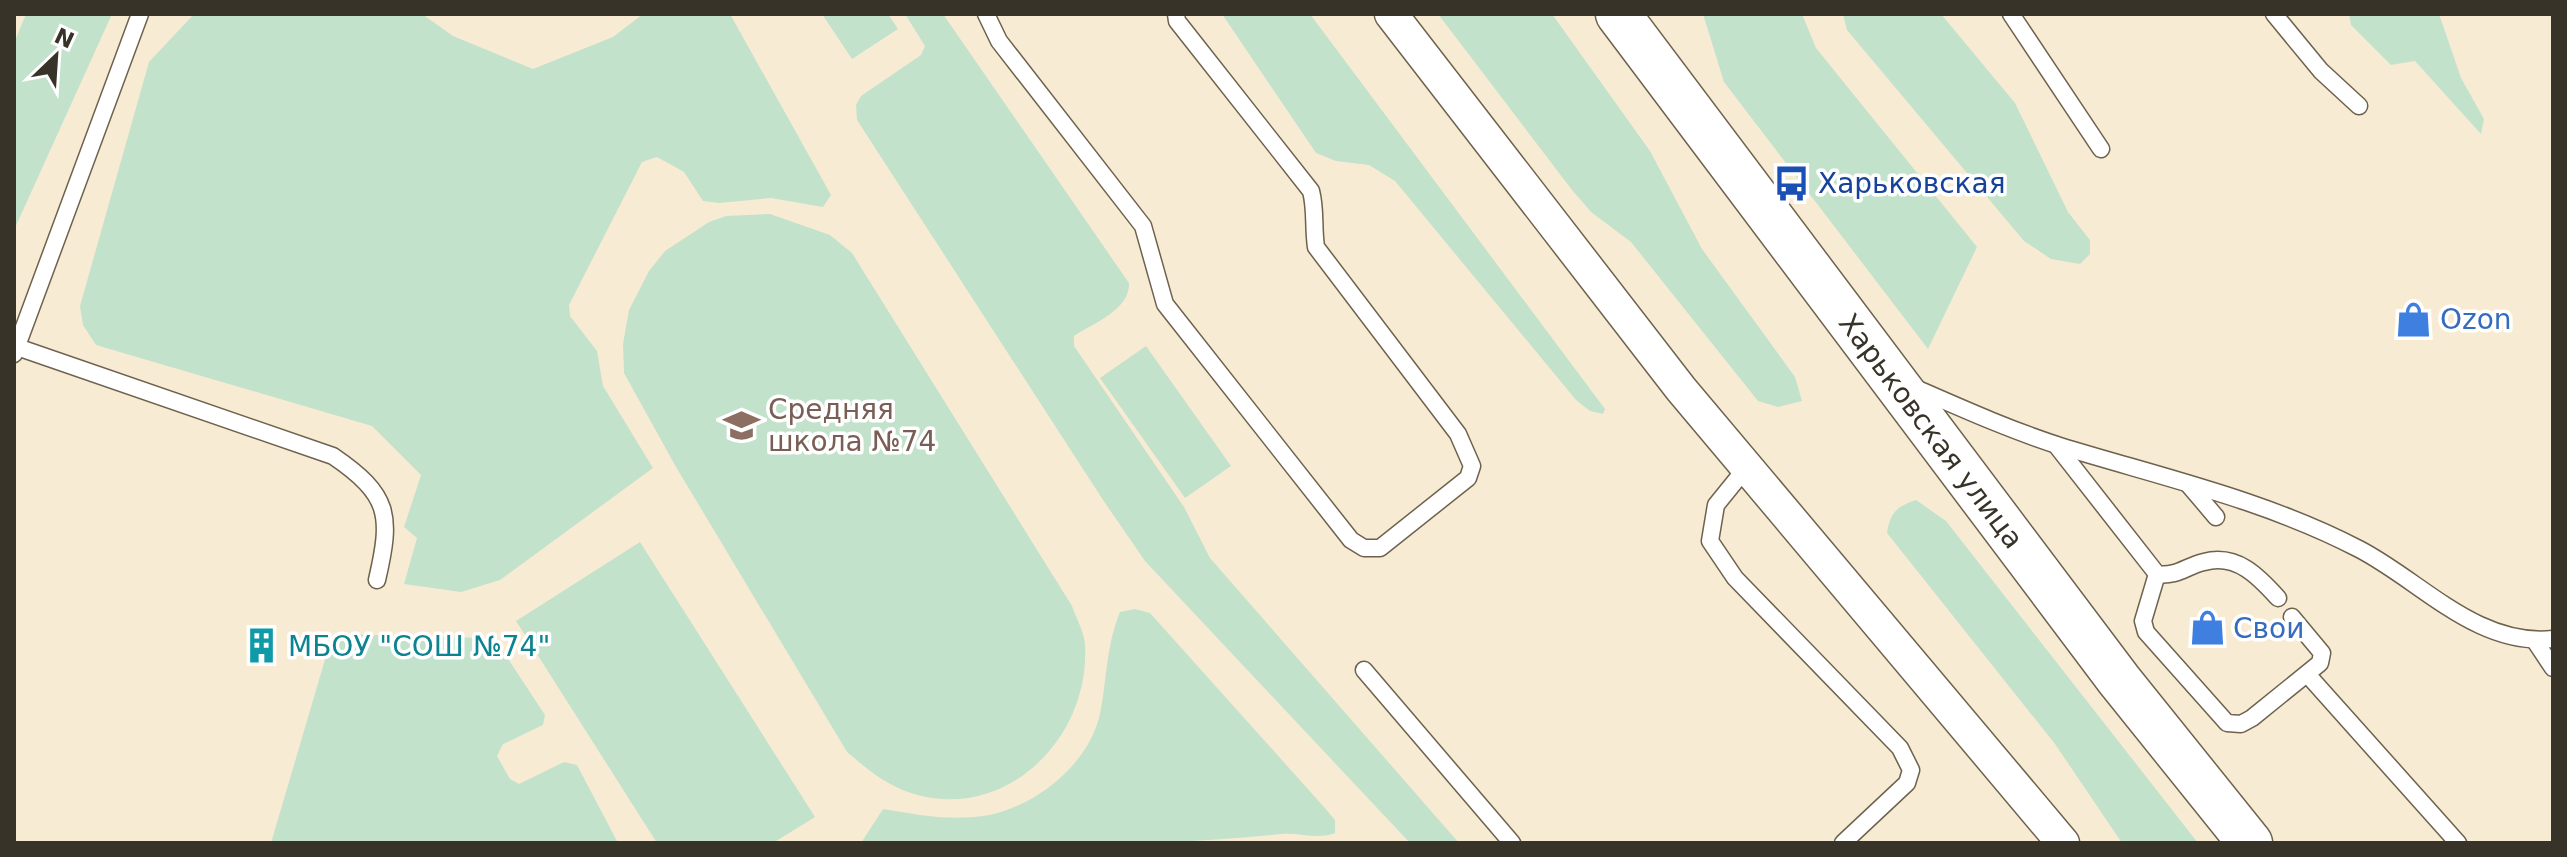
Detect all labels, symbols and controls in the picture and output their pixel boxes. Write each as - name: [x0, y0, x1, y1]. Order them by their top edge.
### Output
- north arrow: [16, 16, 96, 96]
- text: N: [51, 23, 78, 54]
- bus stop icon: Харьковская: [1773, 164, 1811, 202]
- place label: Харьковская: [1818, 167, 2005, 200]
- shop icon: Ozon: [2395, 300, 2433, 338]
- place label: Ozon: [2440, 303, 2512, 336]
- street label: Харьковская улица: [1832, 307, 2030, 555]
- place label: Средняя школа №74: [768, 393, 936, 458]
- school or university icon: Средняя школа №74: [723, 406, 761, 444]
- shop icon: Свои: [2188, 609, 2226, 647]
- place label: Свои: [2233, 612, 2304, 645]
- building icon: МБОУ "СОШ №74": [243, 627, 281, 665]
- place label: МБОУ "СОШ №74": [288, 630, 550, 663]

